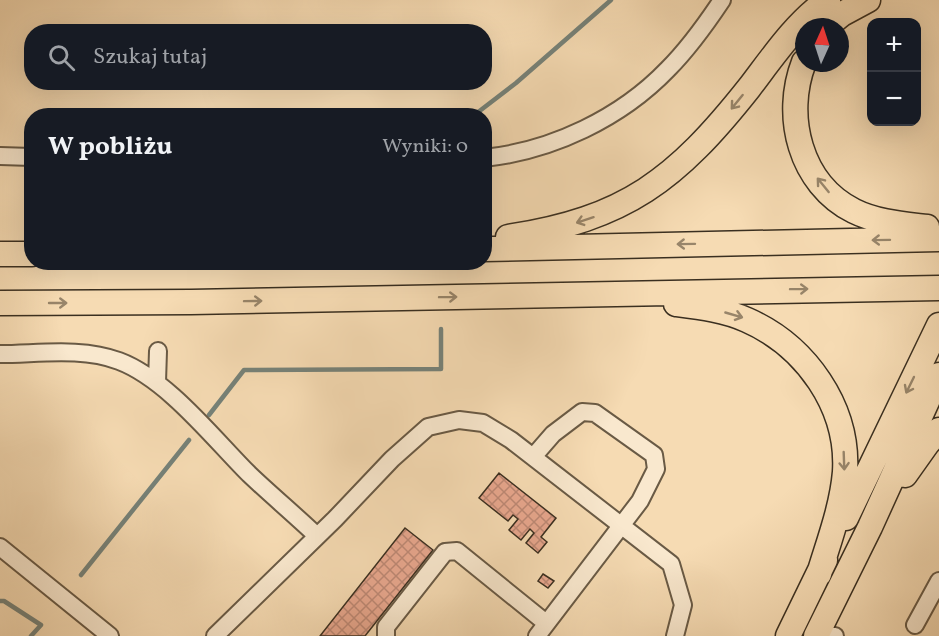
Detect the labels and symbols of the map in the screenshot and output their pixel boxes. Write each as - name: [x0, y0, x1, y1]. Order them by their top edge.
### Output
- north arrow: [795, 18, 849, 72]
- one-way arrow: [731, 94, 744, 110]
- one-way arrow: [817, 177, 830, 193]
- one-way arrow: [576, 215, 595, 226]
- one-way arrow: [871, 234, 891, 246]
- one-way arrow: [676, 239, 696, 250]
- one-way arrow: [788, 284, 808, 295]
- one-way arrow: [438, 291, 458, 303]
- one-way arrow: [243, 295, 263, 307]
- one-way arrow: [48, 297, 68, 309]
- one-way arrow: [724, 310, 743, 321]
- one-way arrow: [904, 375, 916, 393]
- one-way arrow: [839, 450, 850, 470]

